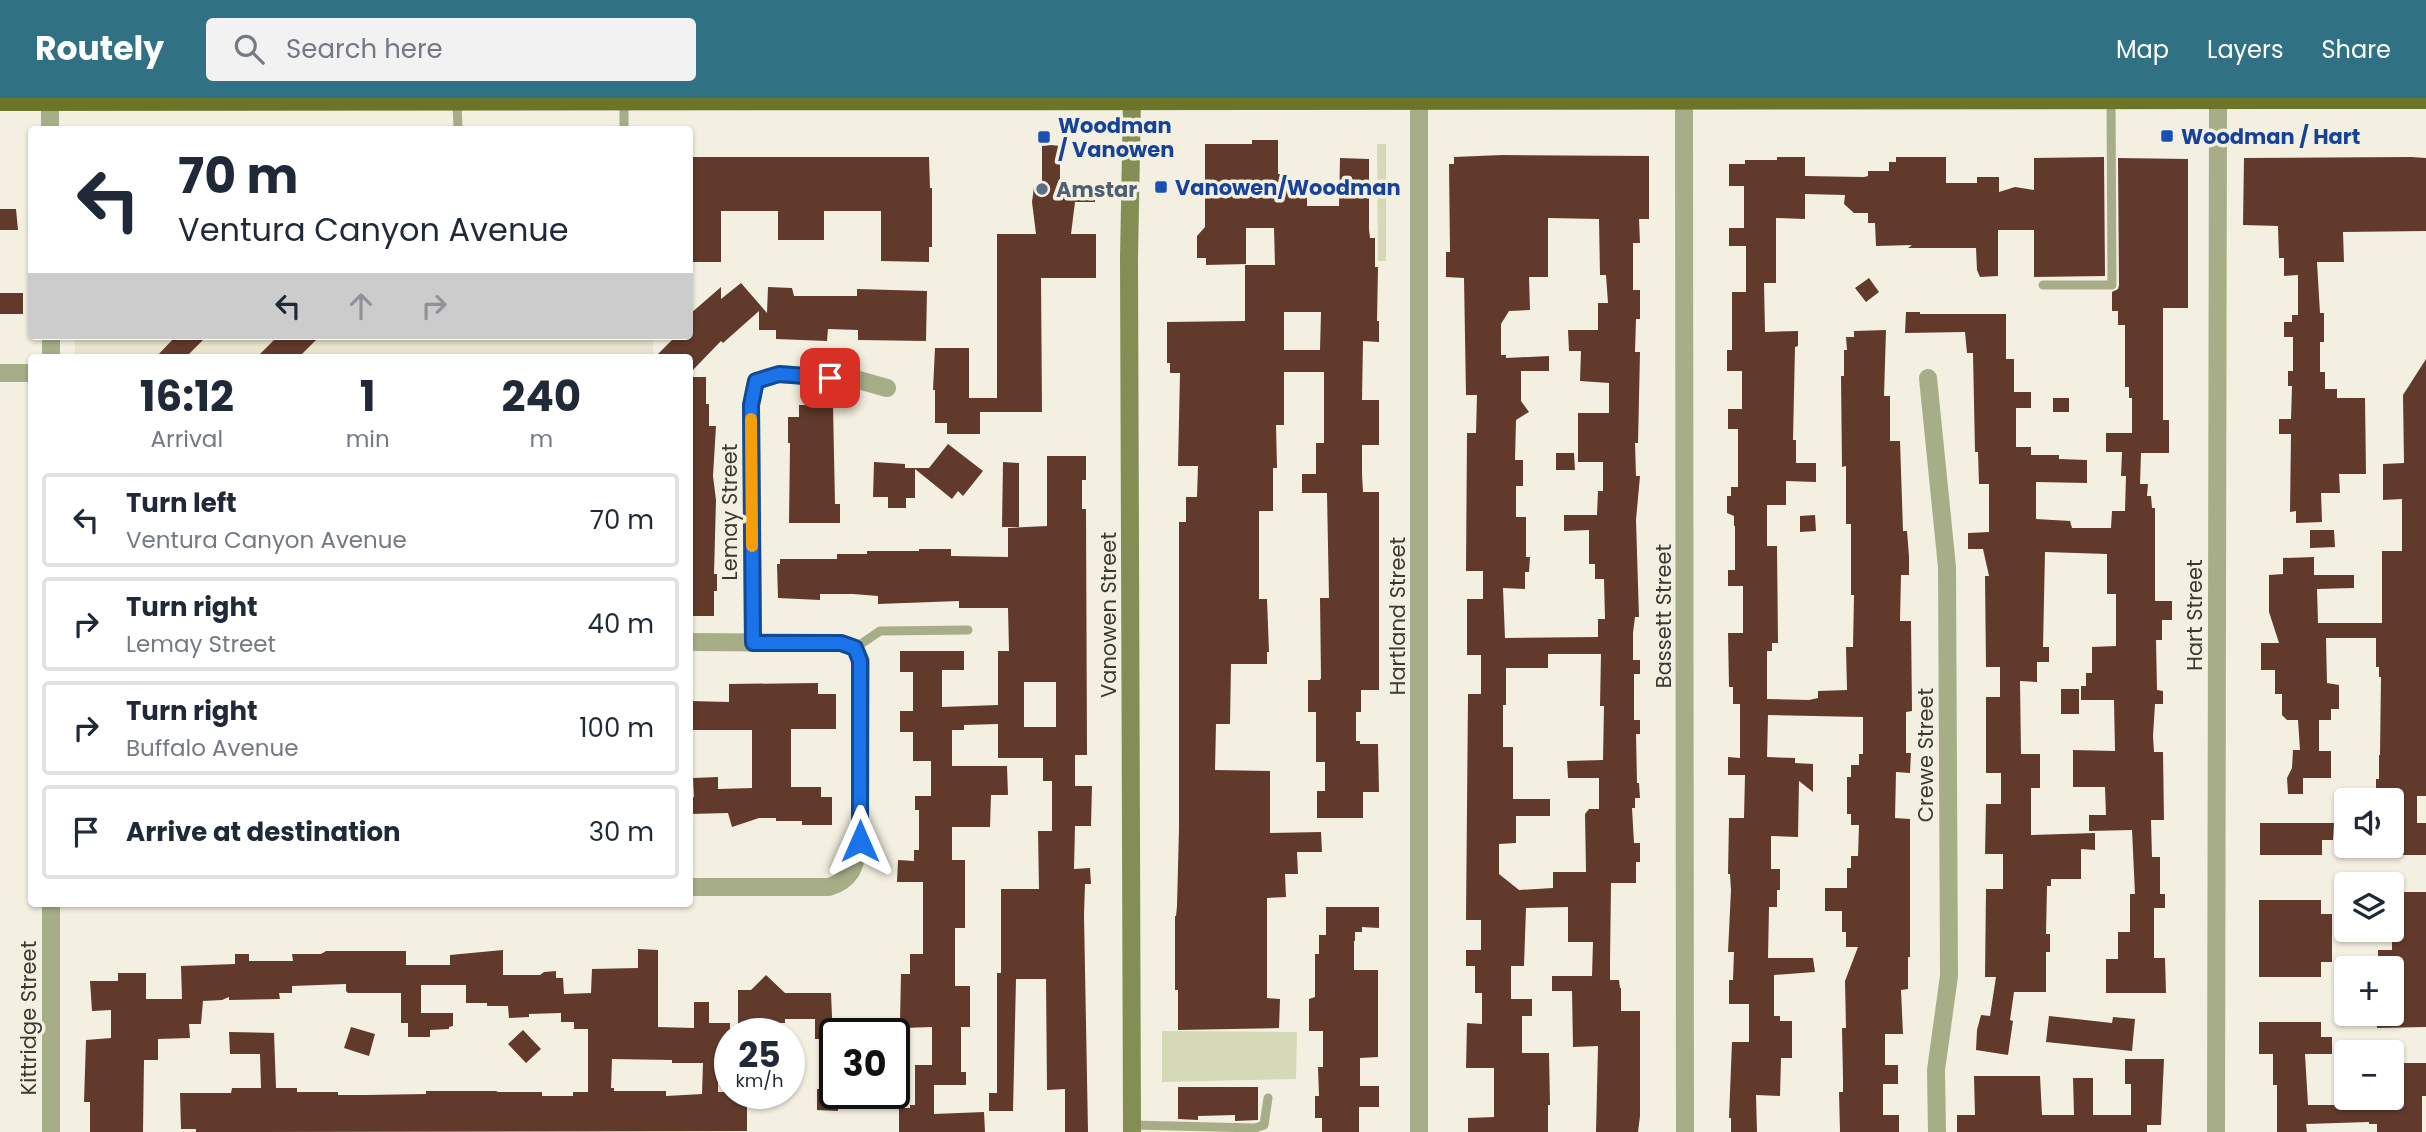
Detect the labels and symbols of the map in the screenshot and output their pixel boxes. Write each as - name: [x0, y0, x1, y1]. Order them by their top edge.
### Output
- place label: Woodman / Vanowen: [1058, 111, 1174, 164]
- place label: Woodman / Hart: [2181, 122, 2360, 151]
- marker: Woodman / Hart: [2159, 128, 2175, 144]
- marker: Woodman / Vanowen: [1036, 129, 1052, 145]
- place label: Vanowen/Woodman: [1175, 173, 1401, 202]
- place label: Amstar: [1056, 175, 1137, 204]
- marker: Vanowen/Woodman: [1153, 179, 1169, 195]
- marker: Amstar: [1034, 181, 1050, 197]
- pin: [800, 348, 860, 408]
- street label: Lemay Street: [715, 444, 744, 580]
- street label: Vanowen Street: [1094, 532, 1123, 698]
- street label: Hartland Street: [1383, 537, 1412, 695]
- street label: Bassett Street: [1649, 544, 1678, 688]
- street label: Hart Street: [2180, 559, 2209, 671]
- street label: Crewe Street: [1911, 688, 1940, 822]
- position arrow: [823, 804, 897, 878]
- street label: Kittridge Street: [14, 941, 43, 1095]
- speed limit sign: 30: [819, 1018, 910, 1109]

